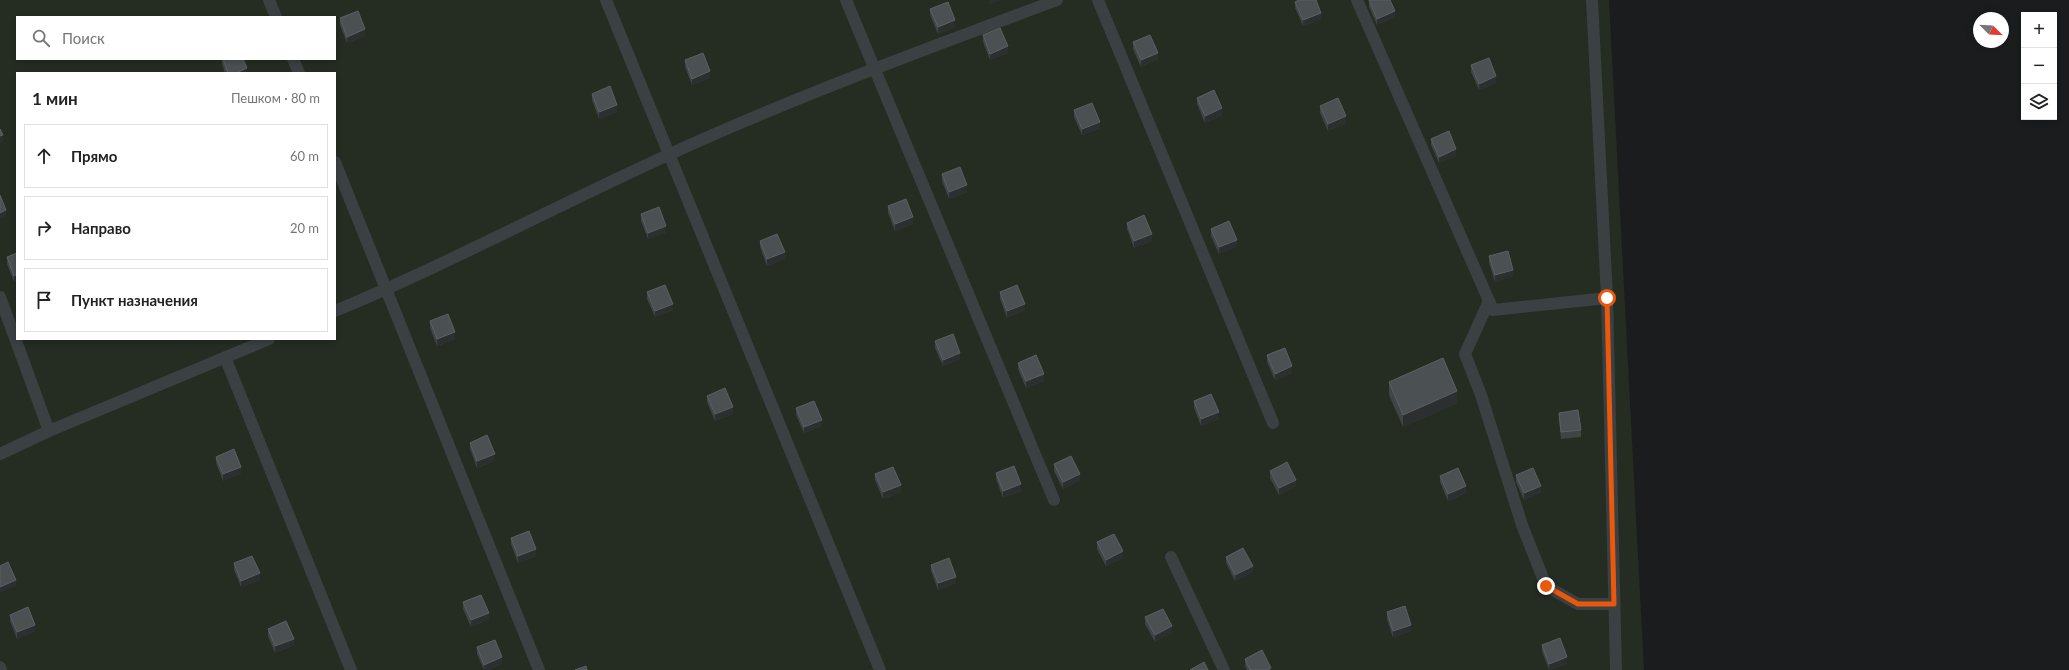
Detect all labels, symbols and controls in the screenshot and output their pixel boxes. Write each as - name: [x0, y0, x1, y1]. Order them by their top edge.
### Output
- north arrow: [1973, 12, 2009, 48]
- map controls: [2021, 12, 2057, 120]
- button: +: [2021, 12, 2057, 48]
- search box: [16, 16, 336, 60]
- icon: search: [30, 27, 52, 49]
- text: Поиск: [62, 29, 105, 47]
- button: −: [2021, 48, 2057, 84]
- button: layers: [2021, 84, 2057, 120]
- text: 1 мин: [32, 88, 78, 109]
- text: Пешком · 80 m: [231, 90, 320, 106]
- icon: ahead: [33, 145, 55, 167]
- text: Прямо: [71, 147, 117, 165]
- text: 60 m: [290, 148, 319, 164]
- icon: right: [33, 217, 55, 239]
- text: Направо: [71, 219, 131, 237]
- text: 20 m: [290, 220, 319, 236]
- icon: arrive: [33, 289, 55, 311]
- route start: [1598, 289, 1616, 307]
- text: Пункт назначения: [71, 291, 198, 309]
- route end: [1537, 577, 1555, 595]

